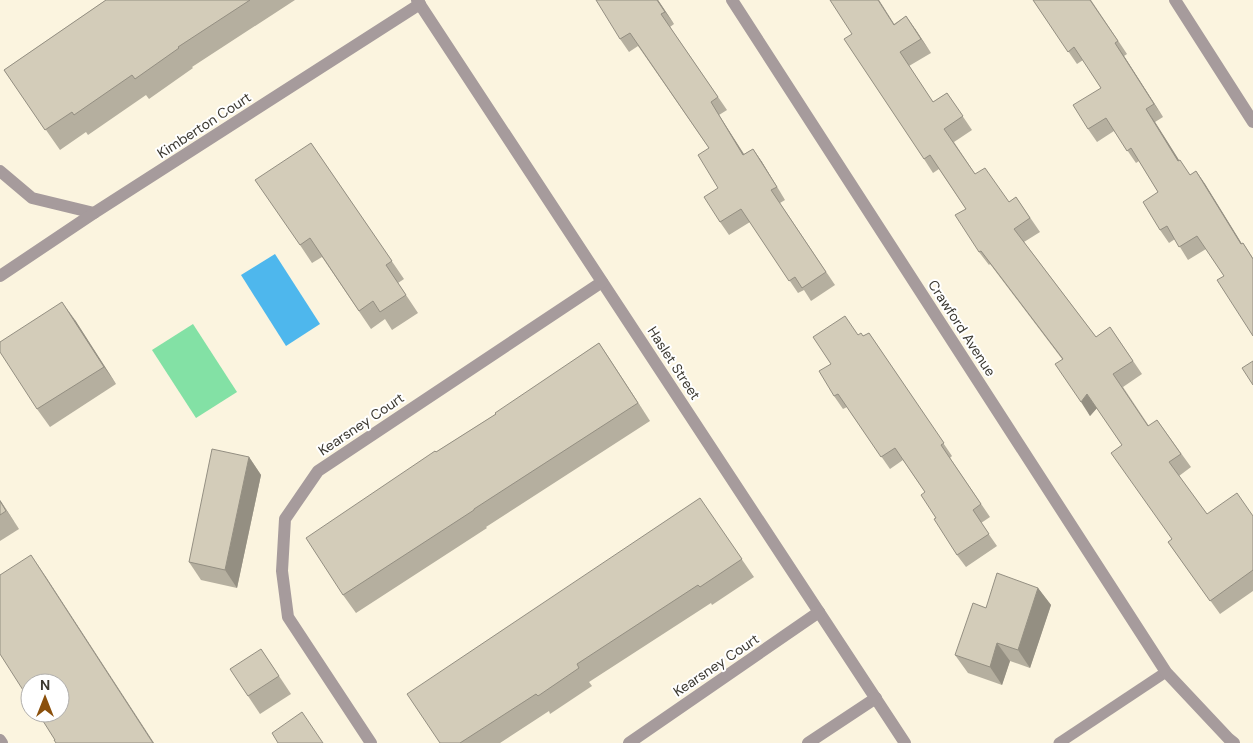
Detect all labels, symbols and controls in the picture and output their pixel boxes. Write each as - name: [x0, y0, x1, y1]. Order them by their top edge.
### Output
- street label: Kimberton Court: [154, 88, 254, 162]
- street label: Crawford Avenue: [924, 276, 1000, 380]
- street label: Haslet Street: [644, 323, 704, 403]
- street label: Kearsney Court: [315, 389, 407, 459]
- street label: Kearsney Court: [670, 630, 762, 700]
- north arrow: [20, 673, 70, 723]
- text: N: [40, 676, 50, 694]

